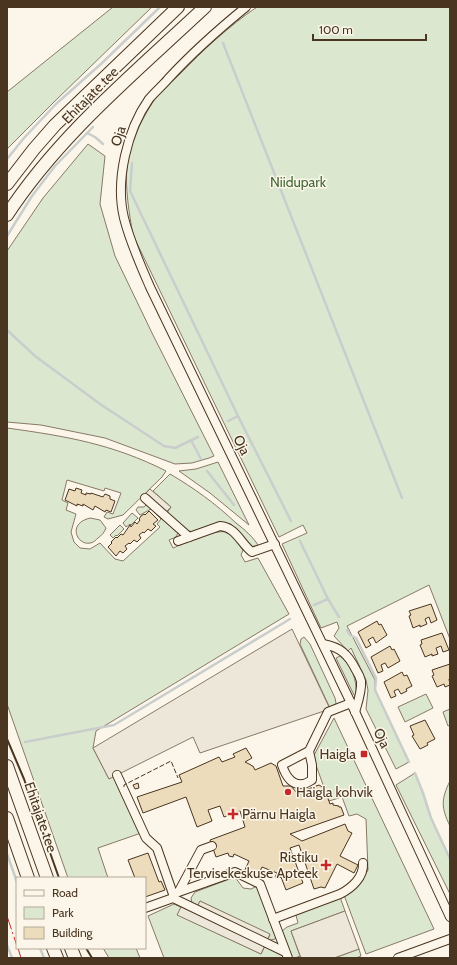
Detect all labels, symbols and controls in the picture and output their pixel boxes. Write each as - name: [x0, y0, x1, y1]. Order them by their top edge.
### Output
- scale bar: [313, 16, 426, 42]
- text: 100 m: [319, 22, 353, 37]
- street label: Ehitajate tee: [58, 63, 122, 127]
- street label: Oja: [106, 123, 130, 149]
- park label: Niidupark: [270, 173, 327, 191]
- street label: Oja: [229, 432, 255, 458]
- street label: Oja: [370, 725, 395, 751]
- place label: Haigla: [320, 745, 356, 763]
- marker: Haigla: [359, 749, 369, 759]
- street label: Ehitajate tee: [21, 779, 61, 855]
- place label: Haigla kohvik: [296, 783, 374, 801]
- marker: Haigla kohvik: [283, 787, 293, 797]
- place label: Pärnu Haigla: [242, 805, 316, 823]
- marker: Pärnu Haigla: [227, 808, 239, 820]
- place label: Ristiku Tervisekeskuse Apteek: [187, 848, 319, 882]
- marker: Ristiku Tervisekeskuse Apteek: [321, 860, 331, 870]
- legend: [16, 877, 146, 949]
- text: Road: [52, 885, 78, 900]
- text: Park: [52, 905, 74, 920]
- text: Building: [52, 925, 94, 940]

